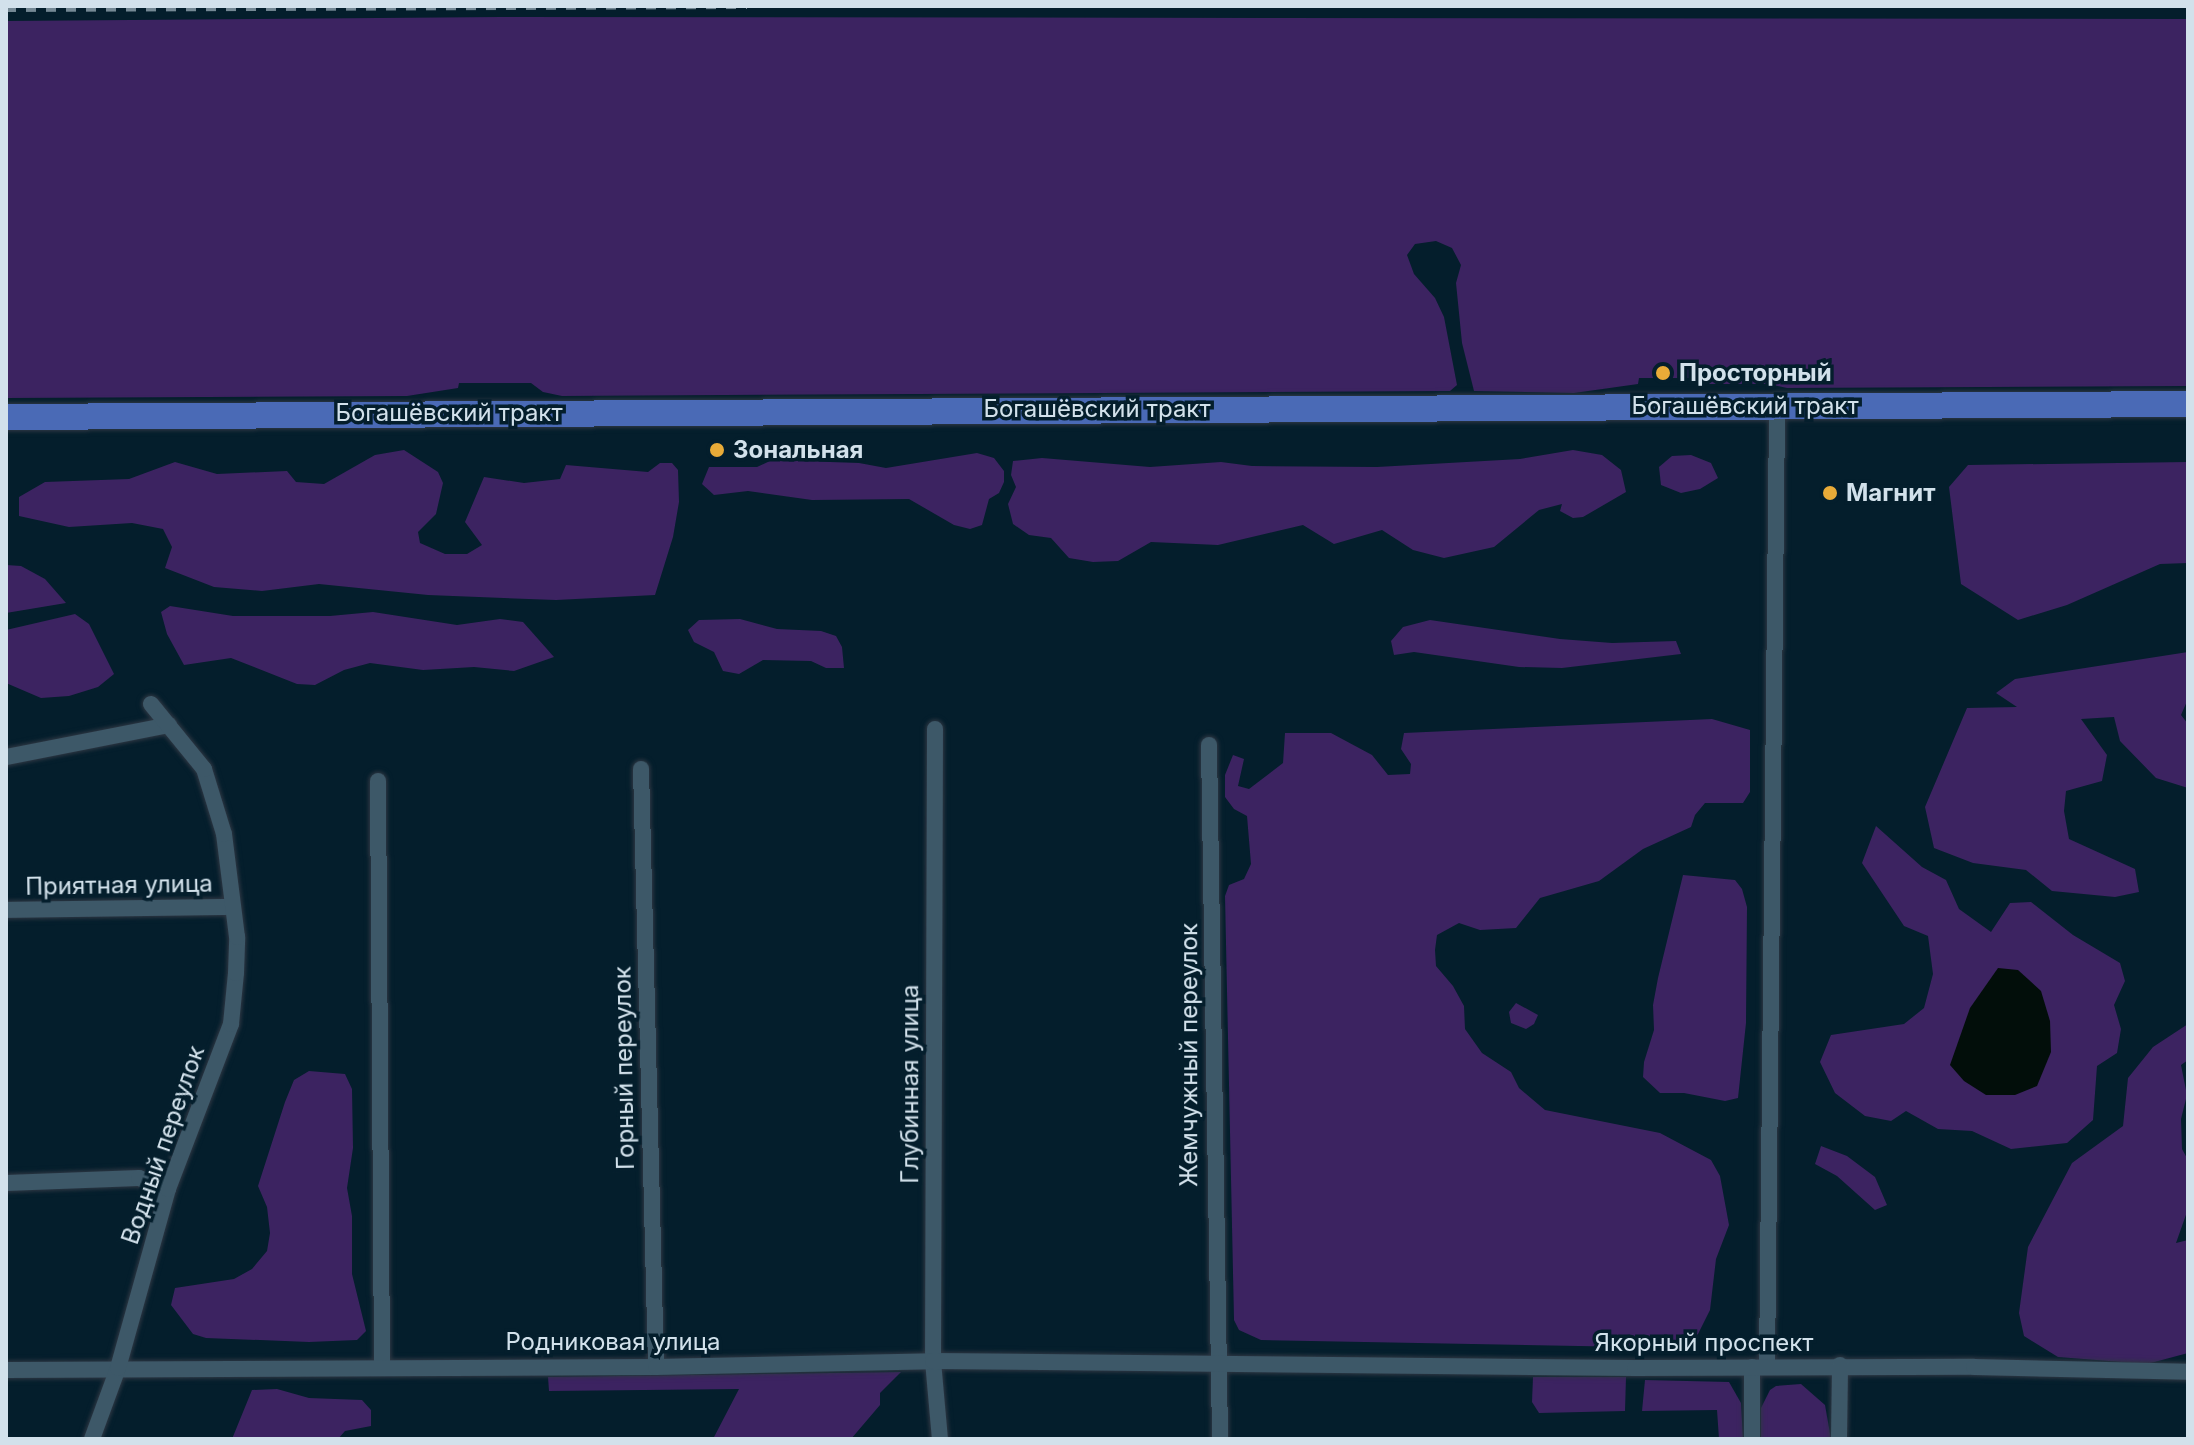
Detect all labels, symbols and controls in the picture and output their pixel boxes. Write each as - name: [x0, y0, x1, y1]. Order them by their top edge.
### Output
- place label: Просторный: [1679, 359, 1832, 387]
- marker: Просторный: [1654, 364, 1672, 382]
- street label: Богашёвский тракт: [1631, 392, 1859, 420]
- street label: Богашёвский тракт: [983, 395, 1211, 423]
- street label: Богашёвский тракт: [335, 399, 563, 427]
- place label: Зональная: [733, 436, 863, 464]
- marker: Зональная: [708, 441, 726, 459]
- place label: Магнит: [1846, 479, 1935, 507]
- marker: Магнит: [1821, 484, 1839, 502]
- street label: Приятная улица: [25, 869, 213, 901]
- street label: Жемчужный переулок: [1175, 923, 1203, 1187]
- street label: Горный переулок: [608, 966, 640, 1170]
- street label: Глубинная улица: [896, 984, 924, 1184]
- street label: Водный переулок: [116, 1042, 210, 1248]
- street label: Родниковая улица: [505, 1328, 721, 1356]
- street label: Якорный проспект: [1594, 1329, 1814, 1357]

